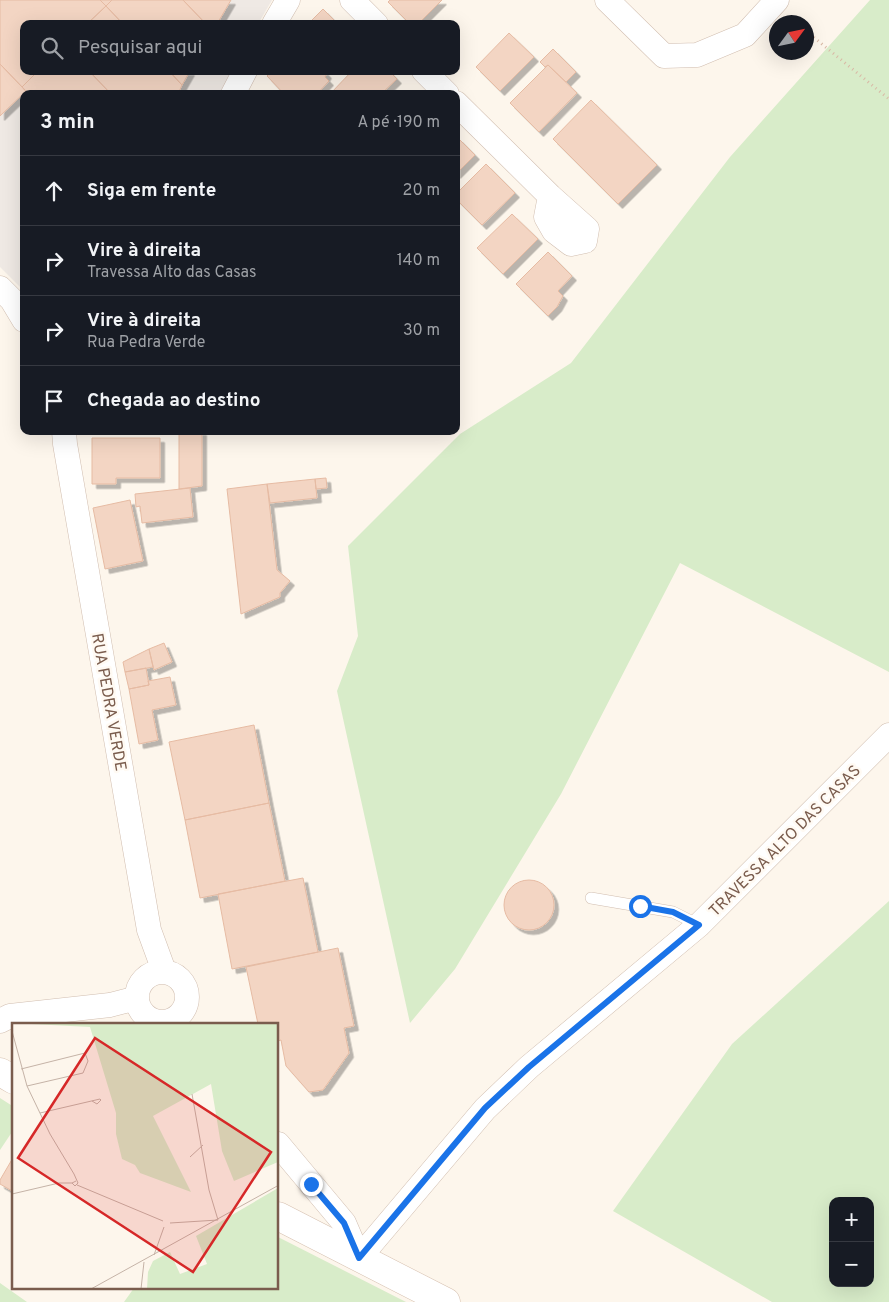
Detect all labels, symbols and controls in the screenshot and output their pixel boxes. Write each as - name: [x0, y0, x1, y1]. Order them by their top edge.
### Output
- north arrow: [769, 15, 814, 60]
- search box: [20, 20, 460, 75]
- icon: search: [38, 34, 66, 62]
- text: Pesquisar aqui: [78, 36, 202, 60]
- text: 3 min: [40, 109, 95, 136]
- text: A pé · 190 m: [358, 113, 440, 133]
- icon: ahead: [40, 177, 68, 205]
- text: Siga em frente: [87, 179, 216, 203]
- text: 20 m: [403, 181, 440, 201]
- text: Vire à direita: [87, 239, 201, 263]
- icon: right: [40, 247, 68, 275]
- text: 140 m: [397, 251, 440, 271]
- text: Travessa Alto das Casas: [87, 263, 257, 283]
- text: Vire à direita: [87, 309, 201, 333]
- icon: right: [40, 317, 68, 345]
- text: 30 m: [403, 321, 440, 341]
- text: Rua Pedra Verde: [87, 333, 205, 353]
- icon: arrive: [40, 387, 68, 415]
- text: Chegada ao destino: [87, 389, 261, 413]
- street label: RUA PEDRA VERDE: [86, 632, 130, 773]
- street label: TRAVESSA ALTO DAS CASAS: [705, 761, 866, 922]
- route start: [629, 895, 652, 918]
- inset map: [12, 1023, 279, 1290]
- route end: [300, 1173, 323, 1196]
- map controls: [829, 1197, 874, 1287]
- button: +: [829, 1197, 874, 1242]
- button: −: [829, 1242, 874, 1287]

